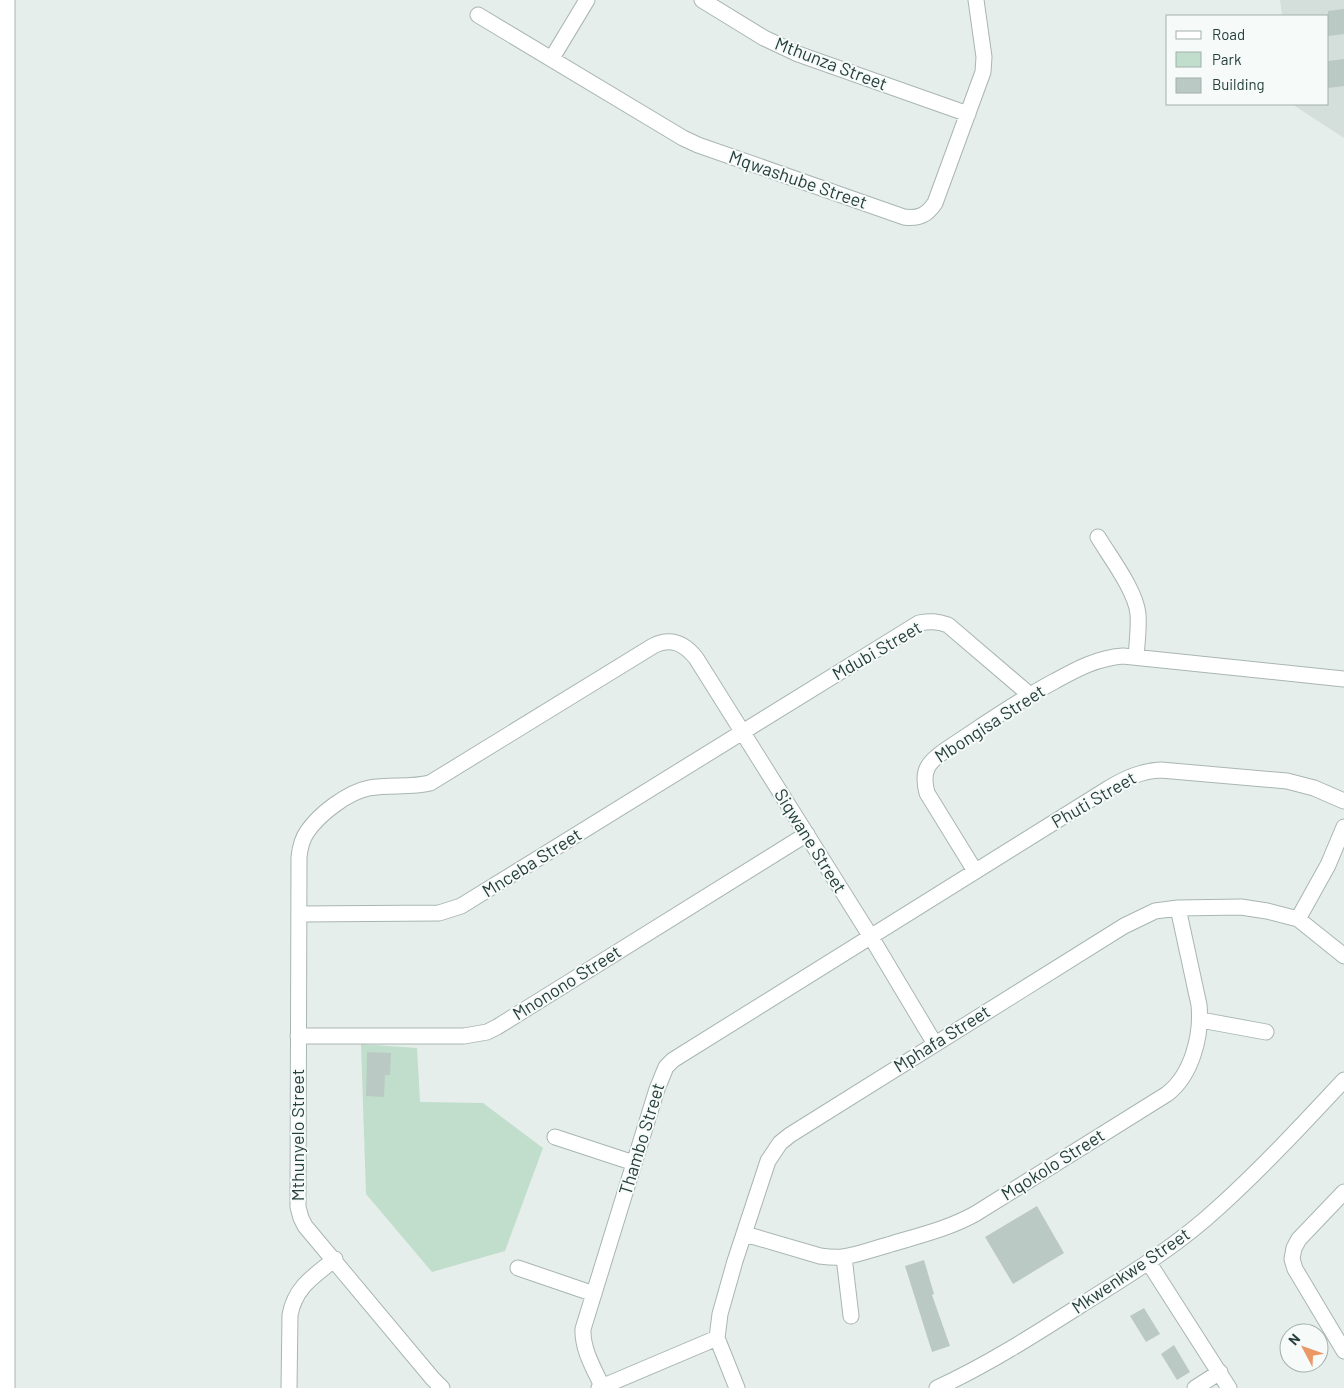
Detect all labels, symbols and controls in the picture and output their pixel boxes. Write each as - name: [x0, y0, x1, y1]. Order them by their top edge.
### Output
- legend: [1166, 15, 1329, 105]
- text: Road: [1212, 25, 1245, 43]
- street label: Mthunza Street: [772, 32, 891, 95]
- text: Park: [1212, 50, 1242, 68]
- text: Building: [1212, 75, 1265, 93]
- street label: Mqwashube Street: [726, 145, 870, 213]
- street label: Mdubi Street: [828, 616, 925, 685]
- street label: Mbongisa Street: [930, 679, 1049, 767]
- street label: Phuti Street: [1047, 766, 1140, 832]
- street label: Siqwane Street: [770, 784, 852, 897]
- street label: Mnceba Street: [478, 823, 585, 901]
- street label: Mnonono Street: [508, 940, 625, 1024]
- street label: Mphafa Street: [889, 1000, 994, 1077]
- street label: Mthunyelo Street: [286, 1069, 308, 1201]
- street label: Thambo Street: [614, 1080, 669, 1198]
- street label: Mqokolo Street: [997, 1124, 1108, 1205]
- street label: Mkwenkwe Street: [1067, 1223, 1194, 1318]
- north arrow: [1279, 1323, 1329, 1373]
- text: N: [1284, 1330, 1303, 1348]

